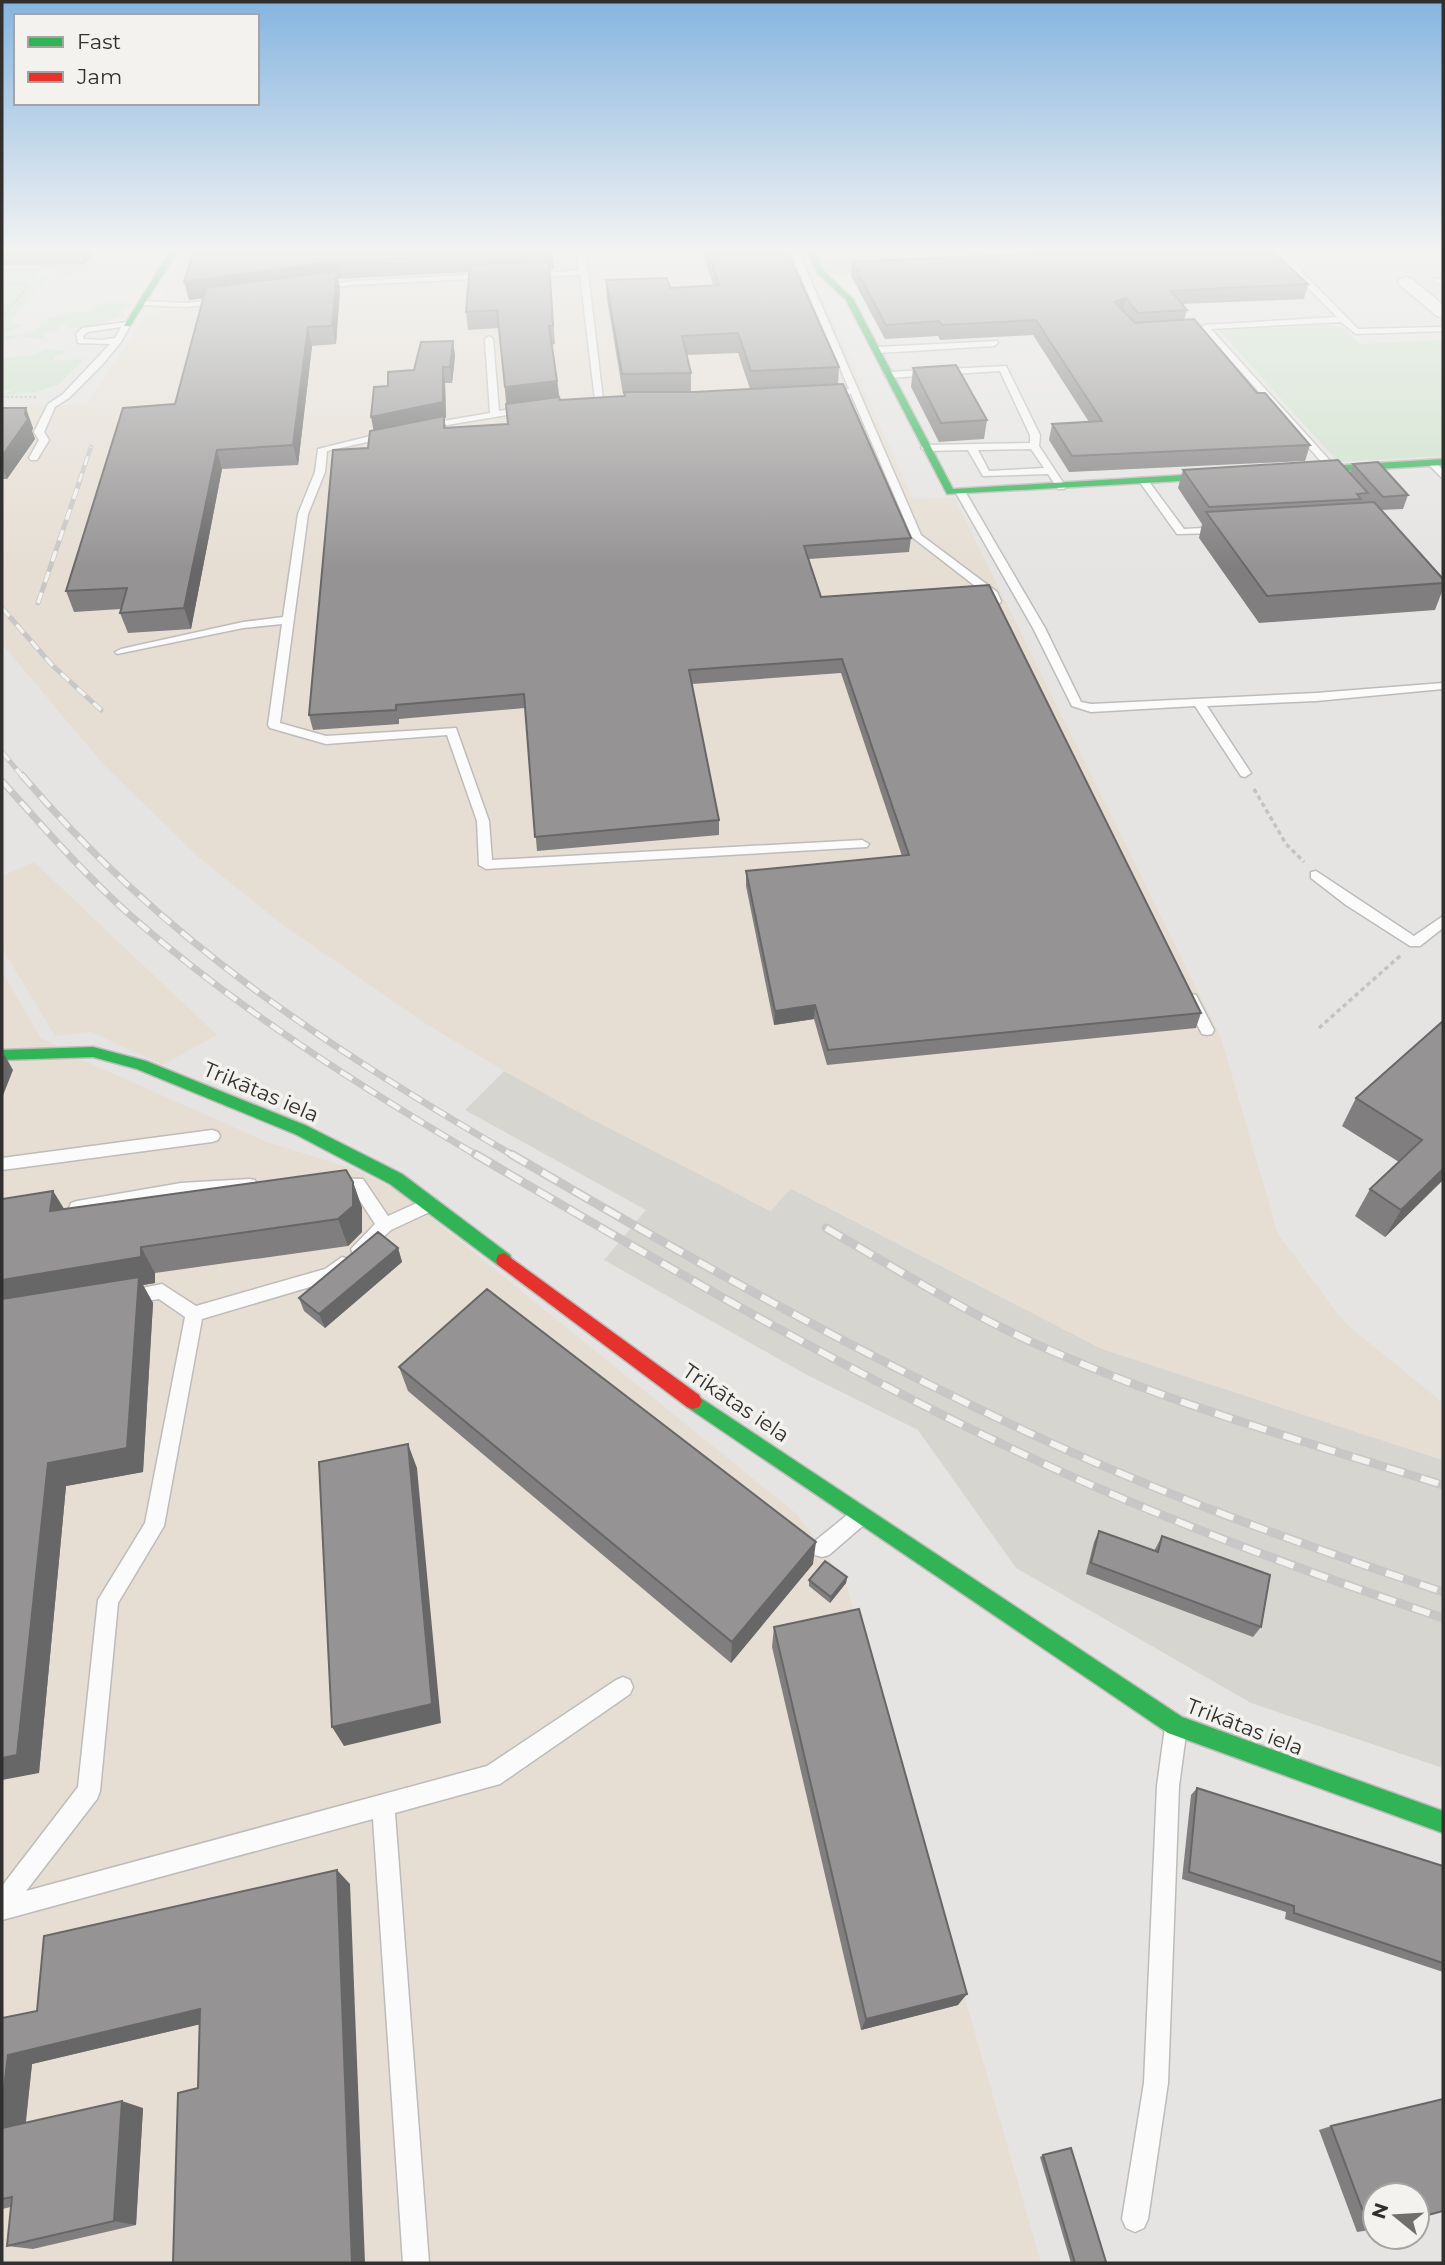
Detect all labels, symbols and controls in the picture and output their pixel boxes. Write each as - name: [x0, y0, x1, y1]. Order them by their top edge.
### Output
- legend: [14, 14, 259, 105]
- text: Fast: [77, 29, 121, 54]
- text: Jam: [76, 64, 122, 89]
- street label: Trikātas iela: [200, 1056, 323, 1127]
- street label: Trikātas iela: [678, 1358, 794, 1447]
- street label: Trikātas iela: [1183, 1693, 1307, 1760]
- north arrow: [1361, 2181, 1431, 2251]
- text: N: [1367, 2200, 1394, 2222]

